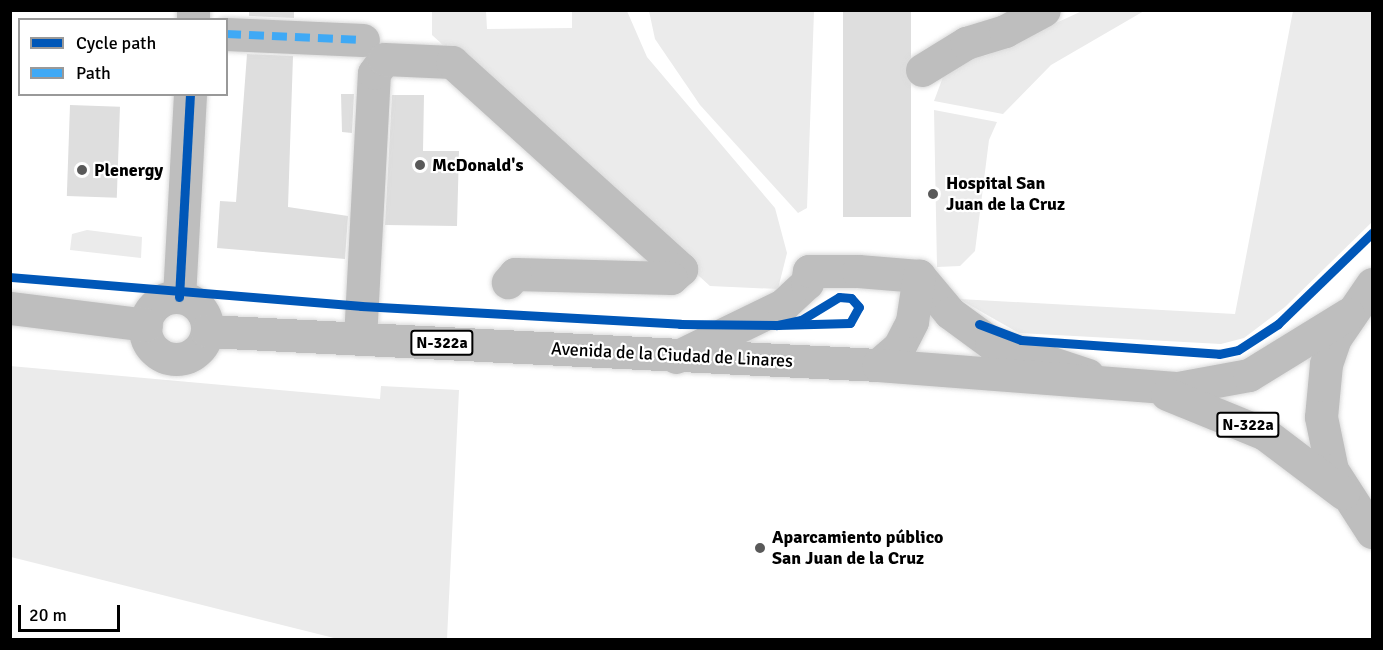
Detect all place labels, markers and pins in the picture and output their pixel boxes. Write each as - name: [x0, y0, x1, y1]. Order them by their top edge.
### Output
- place label: McDonald's: [432, 154, 523, 176]
- marker: McDonald's: [413, 158, 427, 172]
- place label: Plenergy: [94, 159, 163, 181]
- marker: Plenergy: [75, 163, 89, 177]
- place label: Hospital San Juan de la Cruz: [946, 173, 1065, 216]
- marker: Hospital San Juan de la Cruz: [924, 185, 942, 203]
- place label: Aparcamiento público San Juan de la Cruz: [772, 527, 943, 570]
- marker: Aparcamiento público San Juan de la Cruz: [753, 541, 767, 555]

